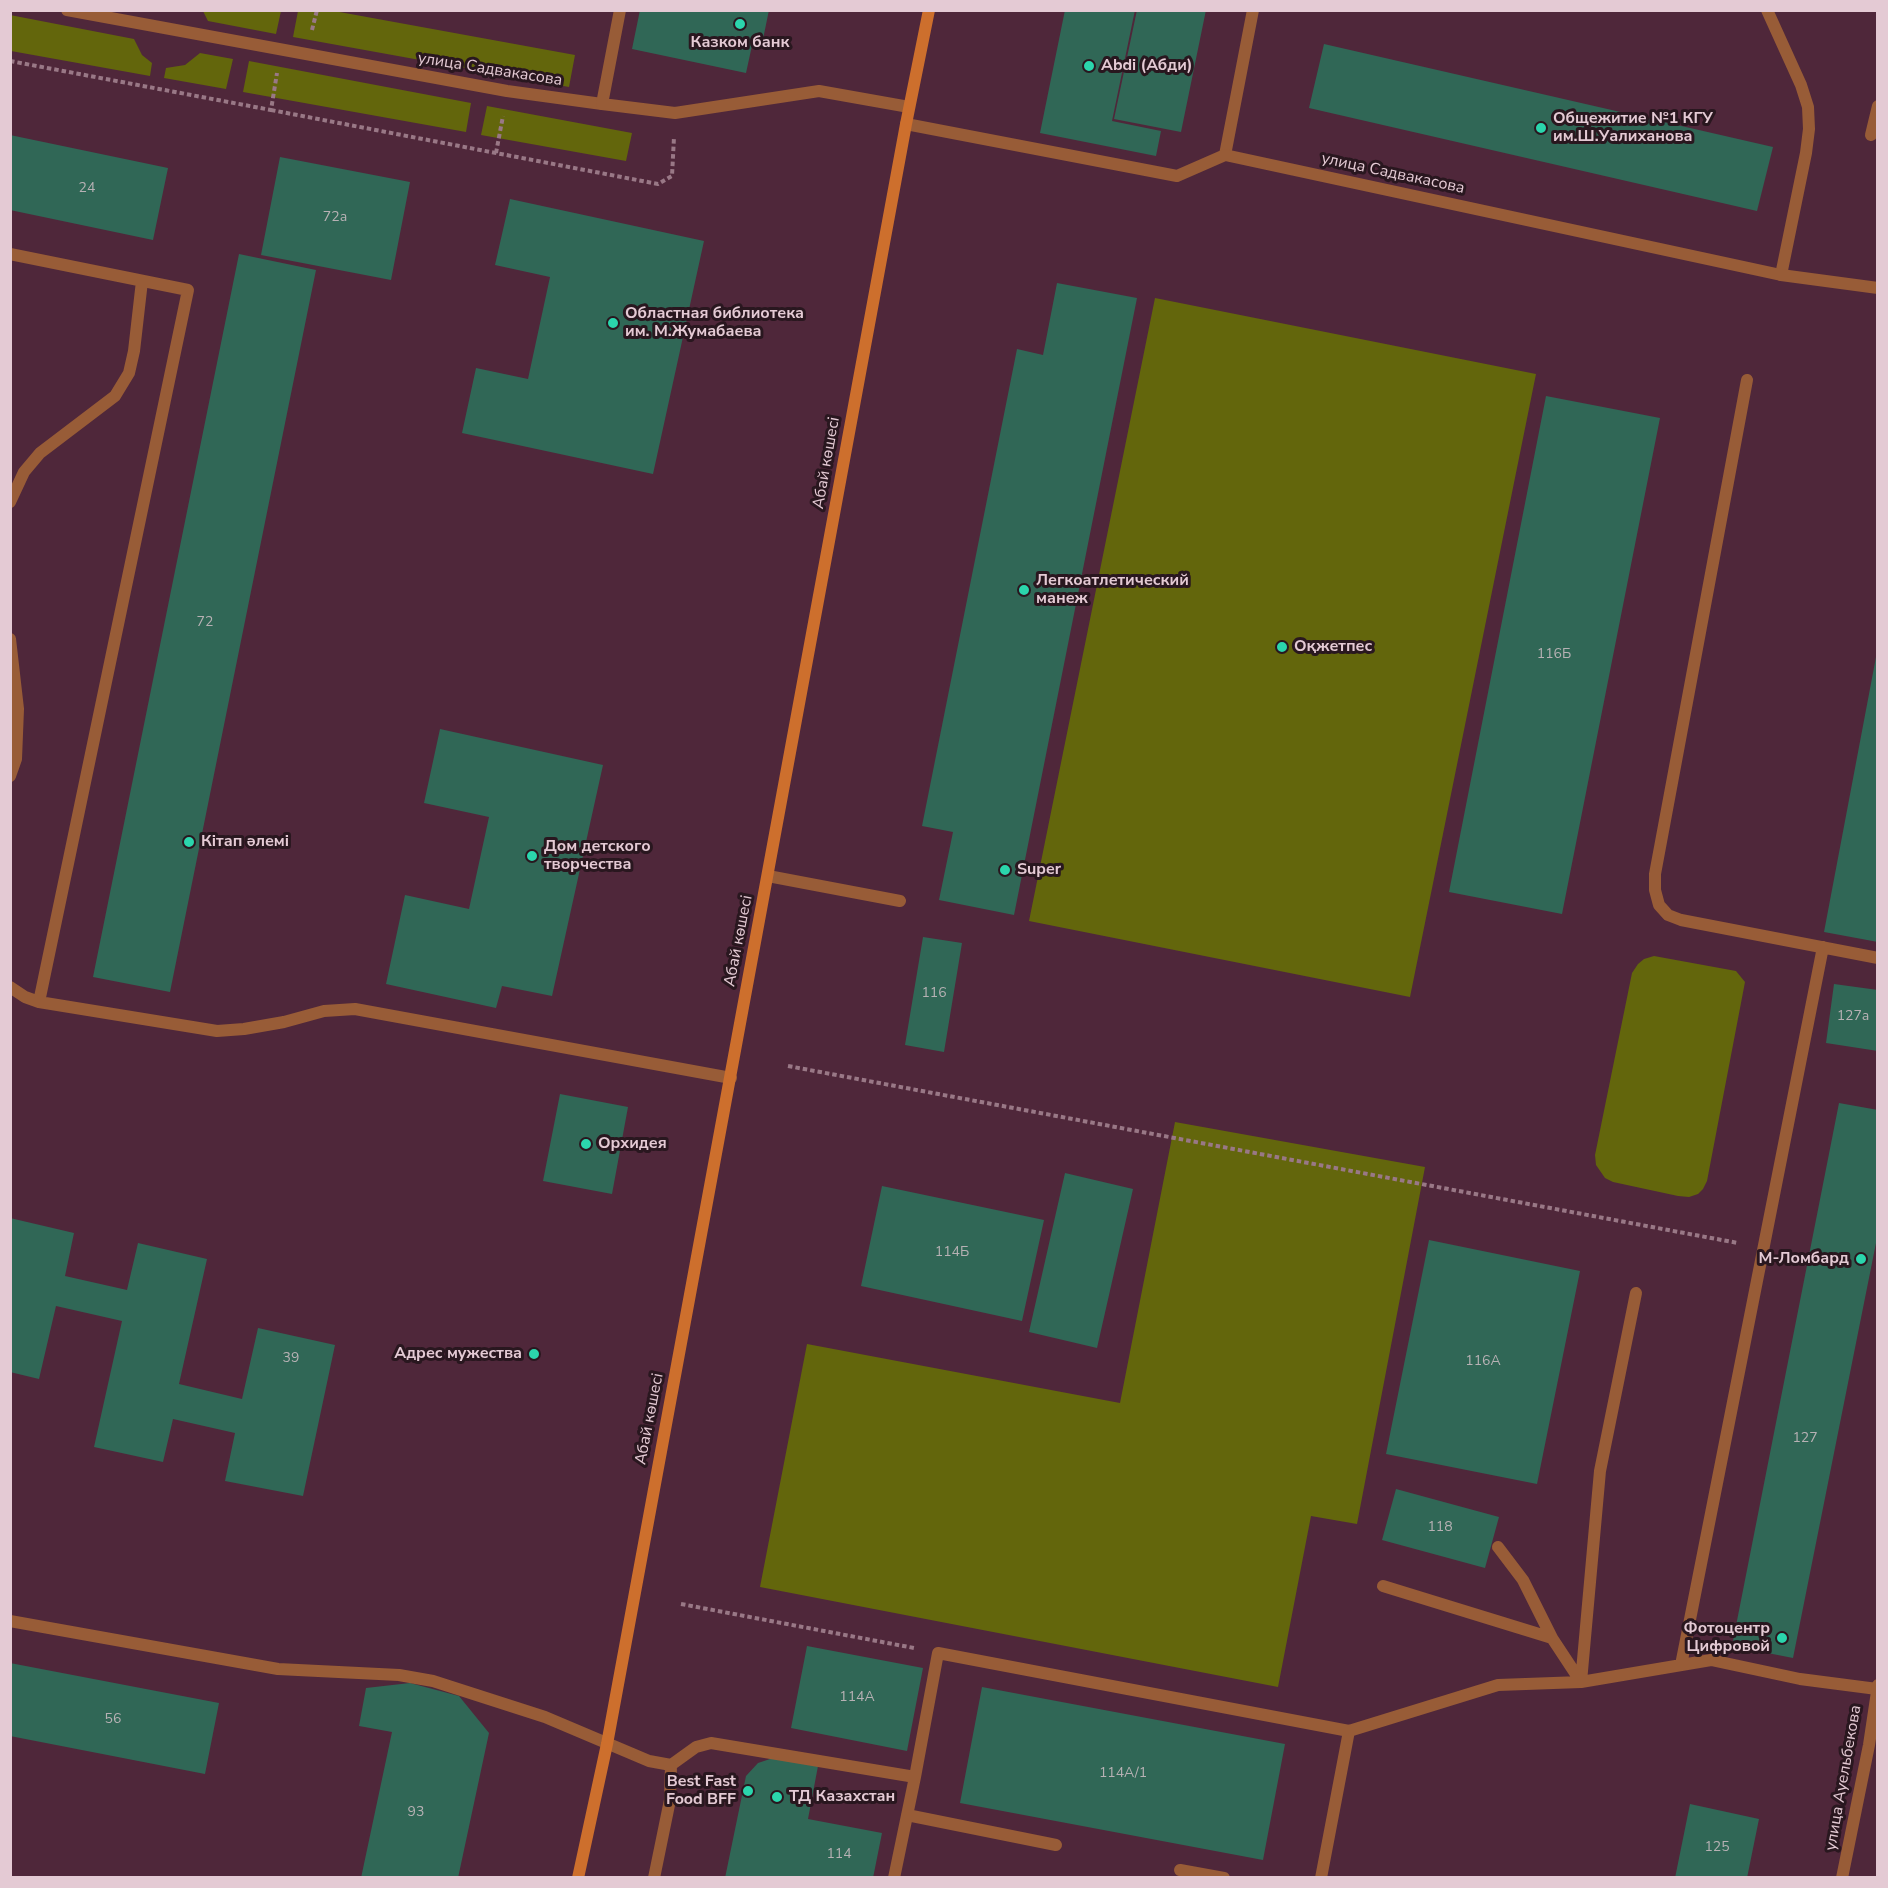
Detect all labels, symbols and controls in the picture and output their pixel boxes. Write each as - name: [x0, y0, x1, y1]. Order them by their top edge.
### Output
- marker: Казком банк: [733, 17, 747, 31]
- place label: Казком банк: [691, 33, 789, 53]
- street label: улица Садвакасова: [416, 49, 564, 91]
- place label: Abdi (Абди): [1101, 56, 1193, 76]
- marker: Abdi (Абди): [1082, 59, 1096, 73]
- place label: Общежитие №1 КГУ им.Ш.Уалиханова: [1553, 109, 1713, 147]
- marker: Общежитие №1 КГУ им.Ш.Уалиханова: [1534, 121, 1548, 135]
- street label: улица Садвакасова: [1320, 149, 1466, 199]
- house number: 24: [79, 181, 95, 197]
- house number: 72а: [323, 210, 347, 226]
- place label: Областная библиотека им. М.Жумабаева: [625, 304, 804, 342]
- marker: Областная библиотека им. М.Жумабаева: [606, 316, 620, 330]
- street label: Абай көшесі: [809, 416, 845, 510]
- place label: Легкоатлетический манеж: [1036, 571, 1189, 609]
- marker: Легкоатлетический манеж: [1017, 583, 1031, 597]
- house number: 72: [197, 615, 213, 631]
- place label: Оқжетпес: [1294, 637, 1372, 657]
- marker: Оқжетпес: [1275, 640, 1289, 654]
- house number: 116Б: [1537, 647, 1571, 663]
- place label: Кітап әлемі: [201, 832, 289, 852]
- marker: Кітап әлемі: [182, 835, 196, 849]
- place label: Дом детского творчества: [544, 837, 651, 875]
- marker: Дом детского творчества: [525, 849, 539, 863]
- place label: Super: [1017, 860, 1061, 880]
- marker: Super: [998, 863, 1012, 877]
- street label: Абай көшесі: [721, 894, 757, 988]
- house number: 116: [921, 986, 947, 1002]
- house number: 127а: [1837, 1009, 1869, 1025]
- place label: Орхидея: [598, 1134, 667, 1154]
- marker: Орхидея: [579, 1137, 593, 1151]
- house number: 114Б: [935, 1245, 969, 1261]
- place label: М-Ломбард: [1759, 1249, 1849, 1269]
- marker: М-Ломбард: [1854, 1252, 1868, 1266]
- place label: Адрес мужества: [394, 1344, 522, 1364]
- marker: Адрес мужества: [527, 1347, 541, 1361]
- house number: 39: [283, 1351, 299, 1367]
- house number: 116А: [1465, 1354, 1501, 1370]
- street label: Абай көшесі: [632, 1372, 668, 1466]
- house number: 127: [1792, 1431, 1818, 1447]
- house number: 118: [1427, 1520, 1453, 1536]
- place label: Фотоцентр Цифровой: [1683, 1619, 1770, 1657]
- marker: Фотоцентр Цифровой: [1775, 1631, 1789, 1645]
- house number: 114А: [839, 1690, 875, 1706]
- street label: улица Ауельбекова: [1822, 1704, 1866, 1852]
- house number: 56: [105, 1712, 121, 1728]
- house number: 114А/1: [1099, 1766, 1147, 1782]
- place label: Best Fast Food BFF: [666, 1772, 736, 1810]
- marker: Best Fast Food BFF: [741, 1784, 755, 1798]
- place label: ТД Казахстан: [789, 1787, 895, 1807]
- marker: ТД Казахстан: [770, 1790, 784, 1804]
- house number: 93: [408, 1805, 424, 1821]
- house number: 125: [1704, 1840, 1730, 1856]
- house number: 114: [826, 1847, 852, 1863]

